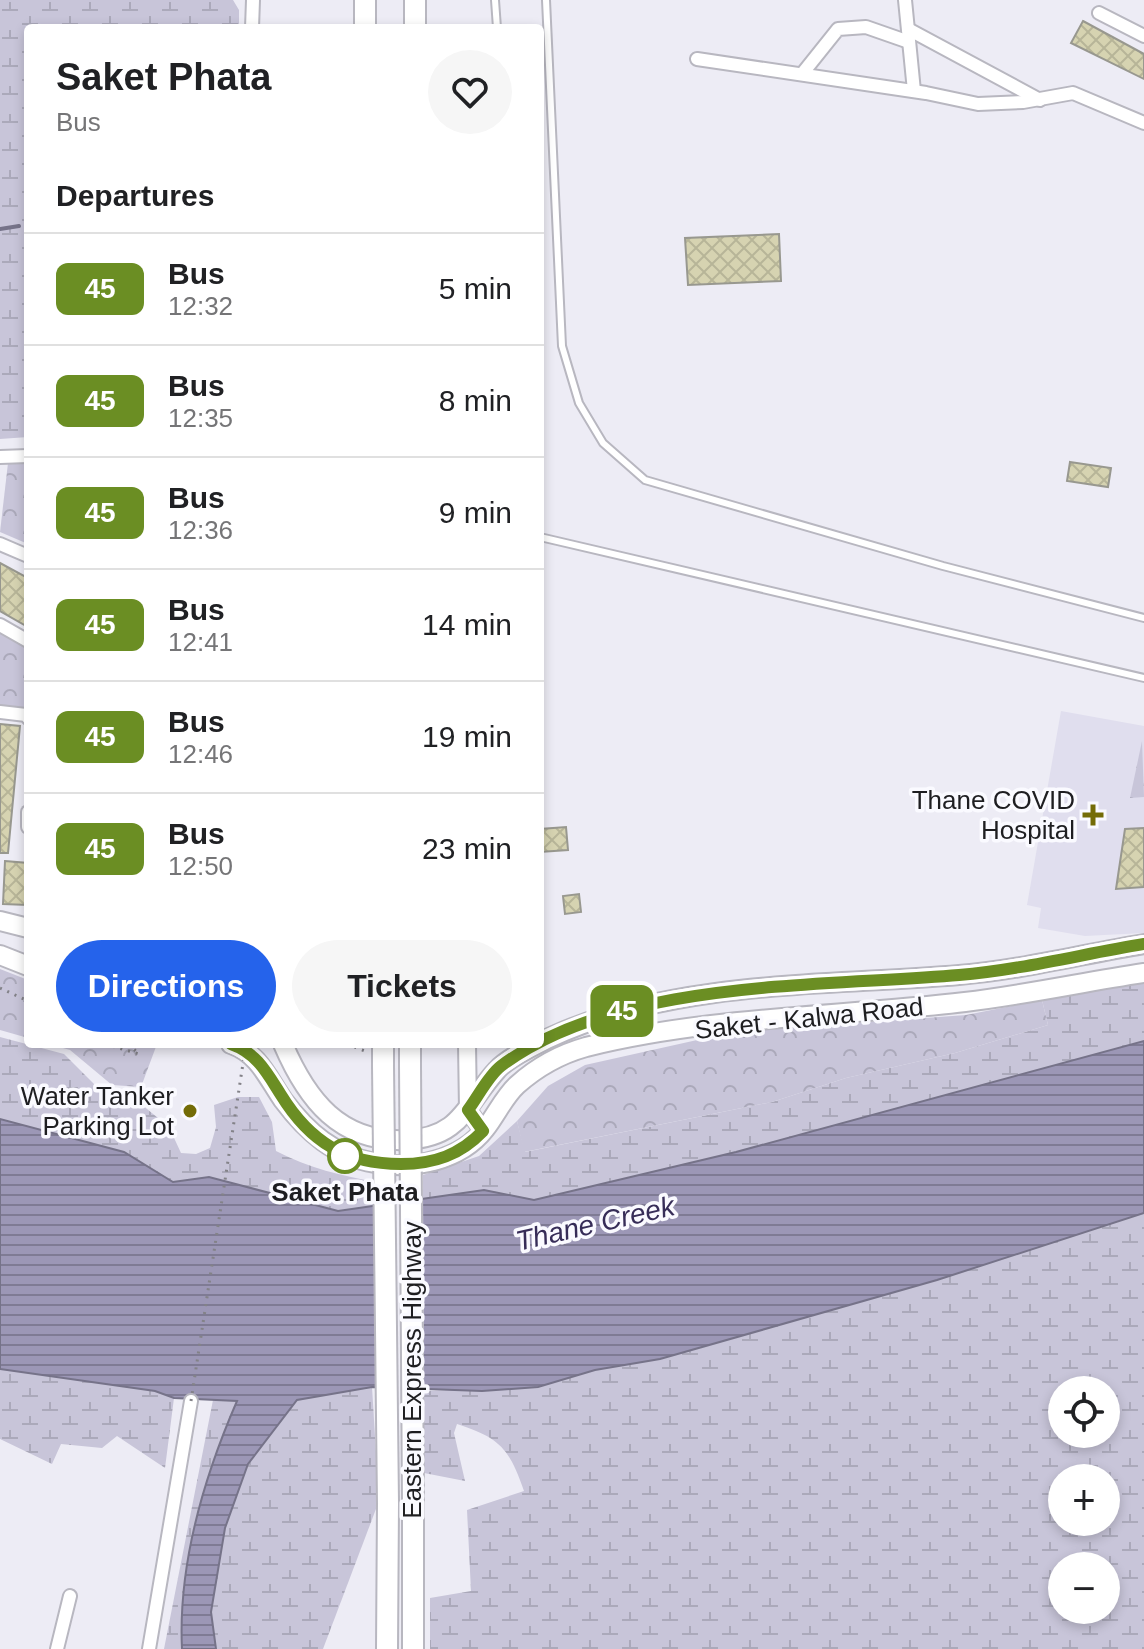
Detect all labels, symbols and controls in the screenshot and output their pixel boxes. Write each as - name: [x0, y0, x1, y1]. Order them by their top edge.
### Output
- button: heart: [428, 50, 512, 134]
- text: Saket Phata: [56, 56, 271, 98]
- text: Bus: [56, 107, 101, 137]
- text: Departures: [56, 179, 214, 212]
- text: Bus: [168, 257, 225, 290]
- text: 5 min: [439, 272, 512, 305]
- text: 45: [84, 273, 116, 304]
- text: 12:32: [168, 291, 233, 321]
- text: Bus: [168, 369, 225, 402]
- text: 8 min: [439, 384, 512, 417]
- text: 45: [84, 385, 116, 416]
- text: 12:35: [168, 403, 233, 433]
- text: Bus: [168, 481, 225, 514]
- text: 9 min: [439, 496, 512, 529]
- text: 45: [84, 497, 116, 528]
- text: 12:36: [168, 515, 233, 545]
- text: Bus: [168, 593, 225, 626]
- text: 14 min: [422, 608, 512, 641]
- text: 45: [84, 609, 116, 640]
- text: 12:41: [168, 627, 233, 657]
- text: Bus: [168, 705, 225, 738]
- text: 19 min: [422, 720, 512, 753]
- text: 45: [84, 721, 116, 752]
- text: 12:46: [168, 739, 233, 769]
- place label: Thane COVID Hospital: [912, 785, 1075, 845]
- marker: Thane COVID Hospital: [1082, 804, 1104, 826]
- text: Bus: [168, 817, 225, 850]
- text: 23 min: [422, 832, 512, 865]
- text: 45: [84, 833, 116, 864]
- text: 12:50: [168, 851, 233, 881]
- button: Directions: [56, 940, 276, 1032]
- button: Tickets: [292, 940, 512, 1032]
- line badge: 45: [586, 985, 658, 1037]
- street label: Saket - Kalwa Road: [693, 991, 925, 1045]
- text: 45: [606, 995, 638, 1026]
- place label: Water Tanker Parking Lot: [21, 1081, 175, 1141]
- marker: Water Tanker Parking Lot: [181, 1102, 199, 1120]
- marker: Saket Phata: [328, 1139, 362, 1173]
- place label: Saket Phata: [271, 1177, 419, 1207]
- water label: Thane Creek: [513, 1190, 679, 1257]
- street label: Eastern Express Highway: [397, 1221, 427, 1519]
- map controls: [1048, 1376, 1120, 1624]
- button: locate: [1048, 1376, 1120, 1448]
- button: +: [1048, 1464, 1120, 1536]
- button: −: [1048, 1552, 1120, 1624]

